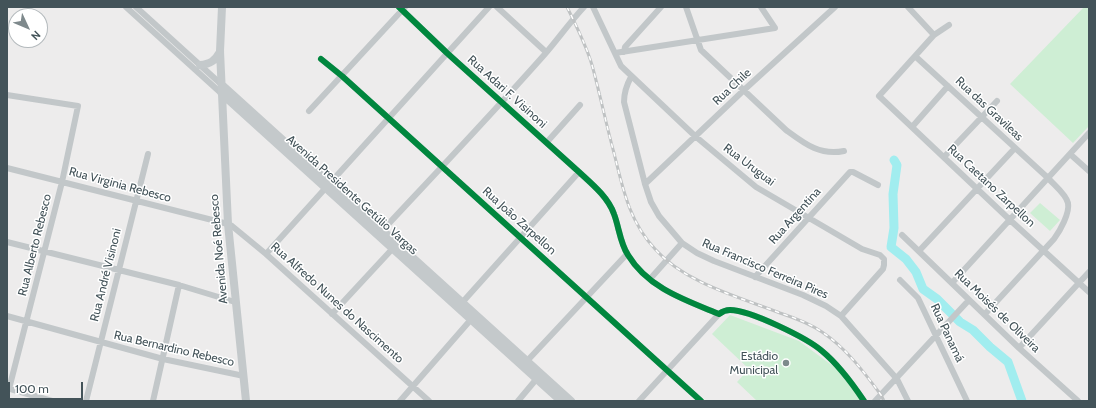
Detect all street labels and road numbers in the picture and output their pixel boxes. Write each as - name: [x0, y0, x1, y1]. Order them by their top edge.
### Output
- street label: Rua Adari F. Visinoni: [464, 53, 550, 131]
- street label: Rua Chile: [710, 66, 754, 108]
- street label: Rua das Gravileas: [952, 74, 1026, 144]
- street label: Avenida Presidente Getúlio Vargas: [283, 132, 421, 258]
- street label: Rua Uruguai: [720, 141, 778, 189]
- street label: Rua Caetano Zarpellon: [944, 142, 1038, 230]
- street label: Rua Virginia Rebesco: [67, 164, 173, 206]
- street label: Rua João Zarpellon: [479, 184, 559, 258]
- street label: Rua Argentina: [766, 185, 824, 247]
- street label: Rua Alberto Rebesco: [15, 192, 55, 298]
- street label: Avenida Noé Rebesco: [207, 194, 231, 304]
- street label: Rua André Visinoni: [87, 227, 125, 323]
- street label: Rua Francisco Ferreira Pires: [700, 236, 830, 302]
- street label: Rua Alfredo Nunes do Nascimento: [268, 240, 406, 366]
- street label: Rua Moisés de Oliveira: [951, 266, 1043, 356]
- street label: Rua Panamá: [927, 301, 967, 365]
- street label: Rua Bernardino Rebesco: [112, 328, 236, 370]

